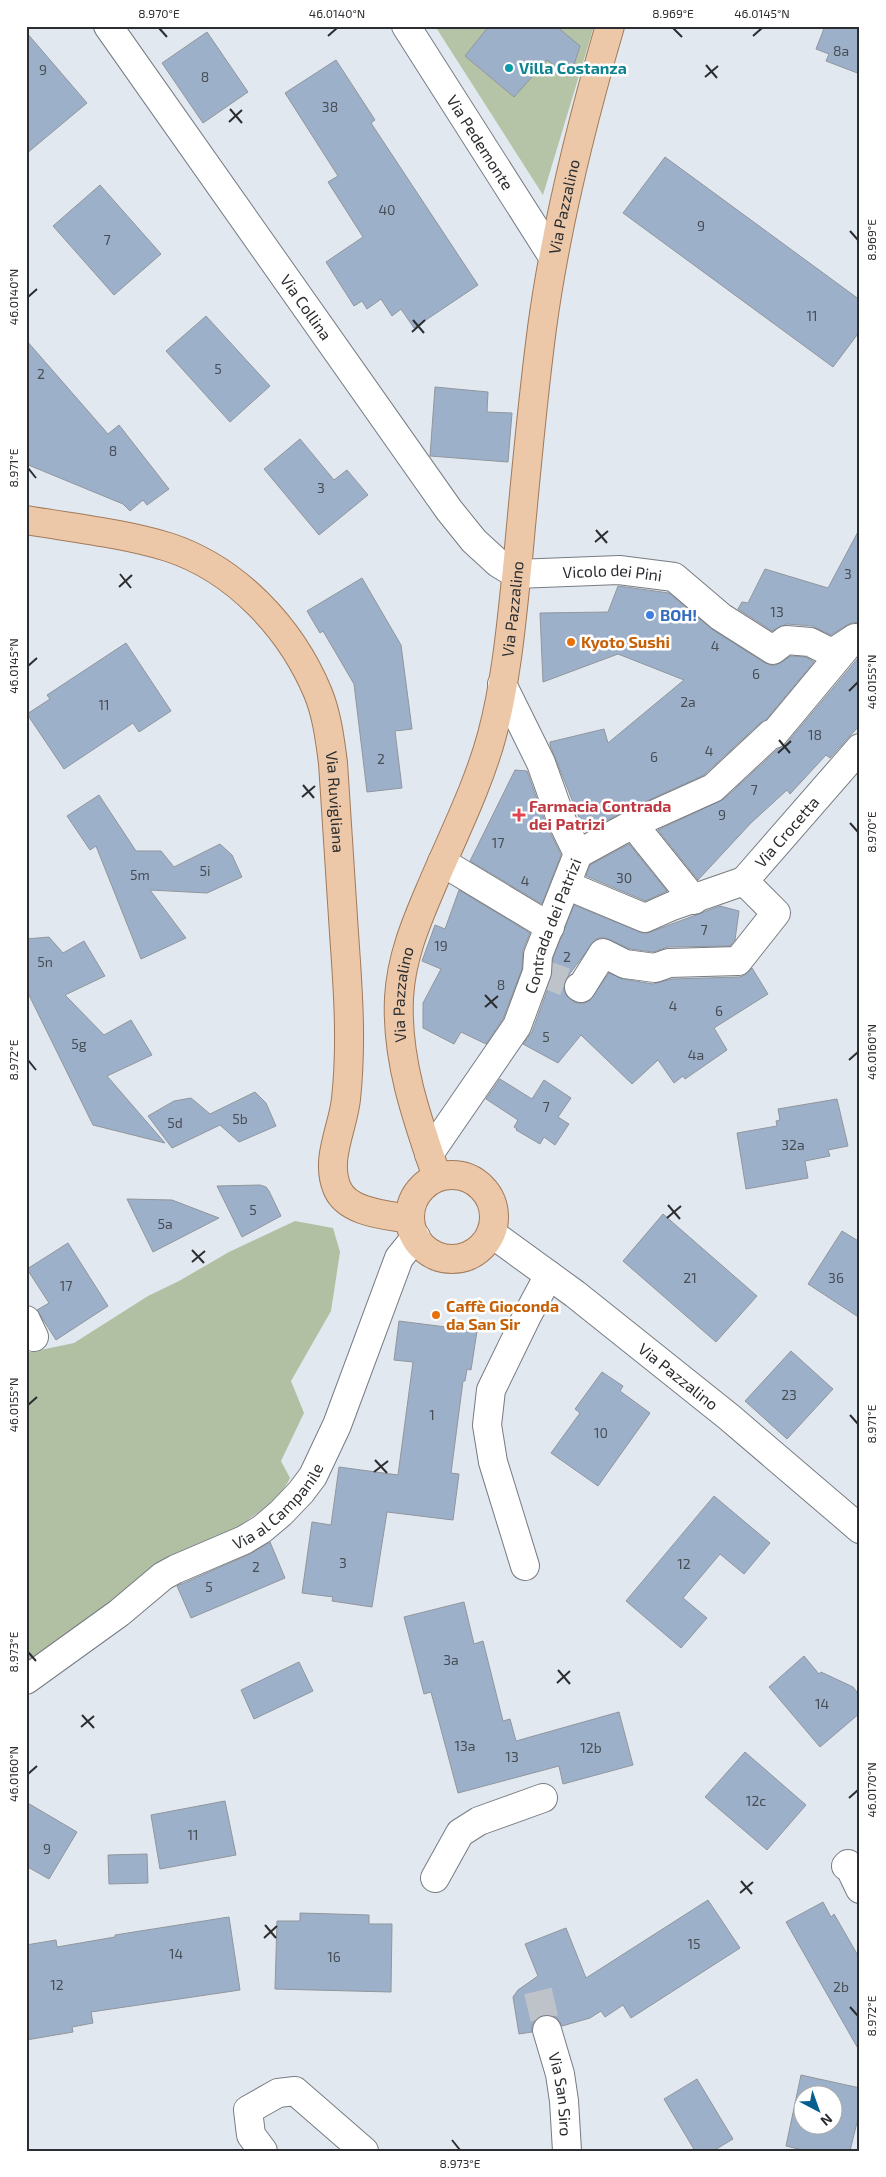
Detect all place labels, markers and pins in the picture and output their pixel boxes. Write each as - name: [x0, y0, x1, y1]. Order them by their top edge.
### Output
- place label: Villa Costanza: [519, 58, 627, 77]
- marker: Villa Costanza: [503, 62, 515, 74]
- place label: BOH!: [660, 605, 697, 624]
- marker: BOH!: [644, 609, 656, 621]
- place label: Kyoto Sushi: [581, 632, 670, 652]
- marker: Kyoto Sushi: [565, 636, 577, 648]
- place label: Farmacia Contrada dei Patrizi: [529, 796, 672, 833]
- marker: Farmacia Contrada dei Patrizi: [513, 809, 525, 821]
- place label: Caffè Gioconda da San Sir: [446, 1296, 559, 1333]
- marker: Caffè Gioconda da San Sir: [430, 1309, 442, 1321]

